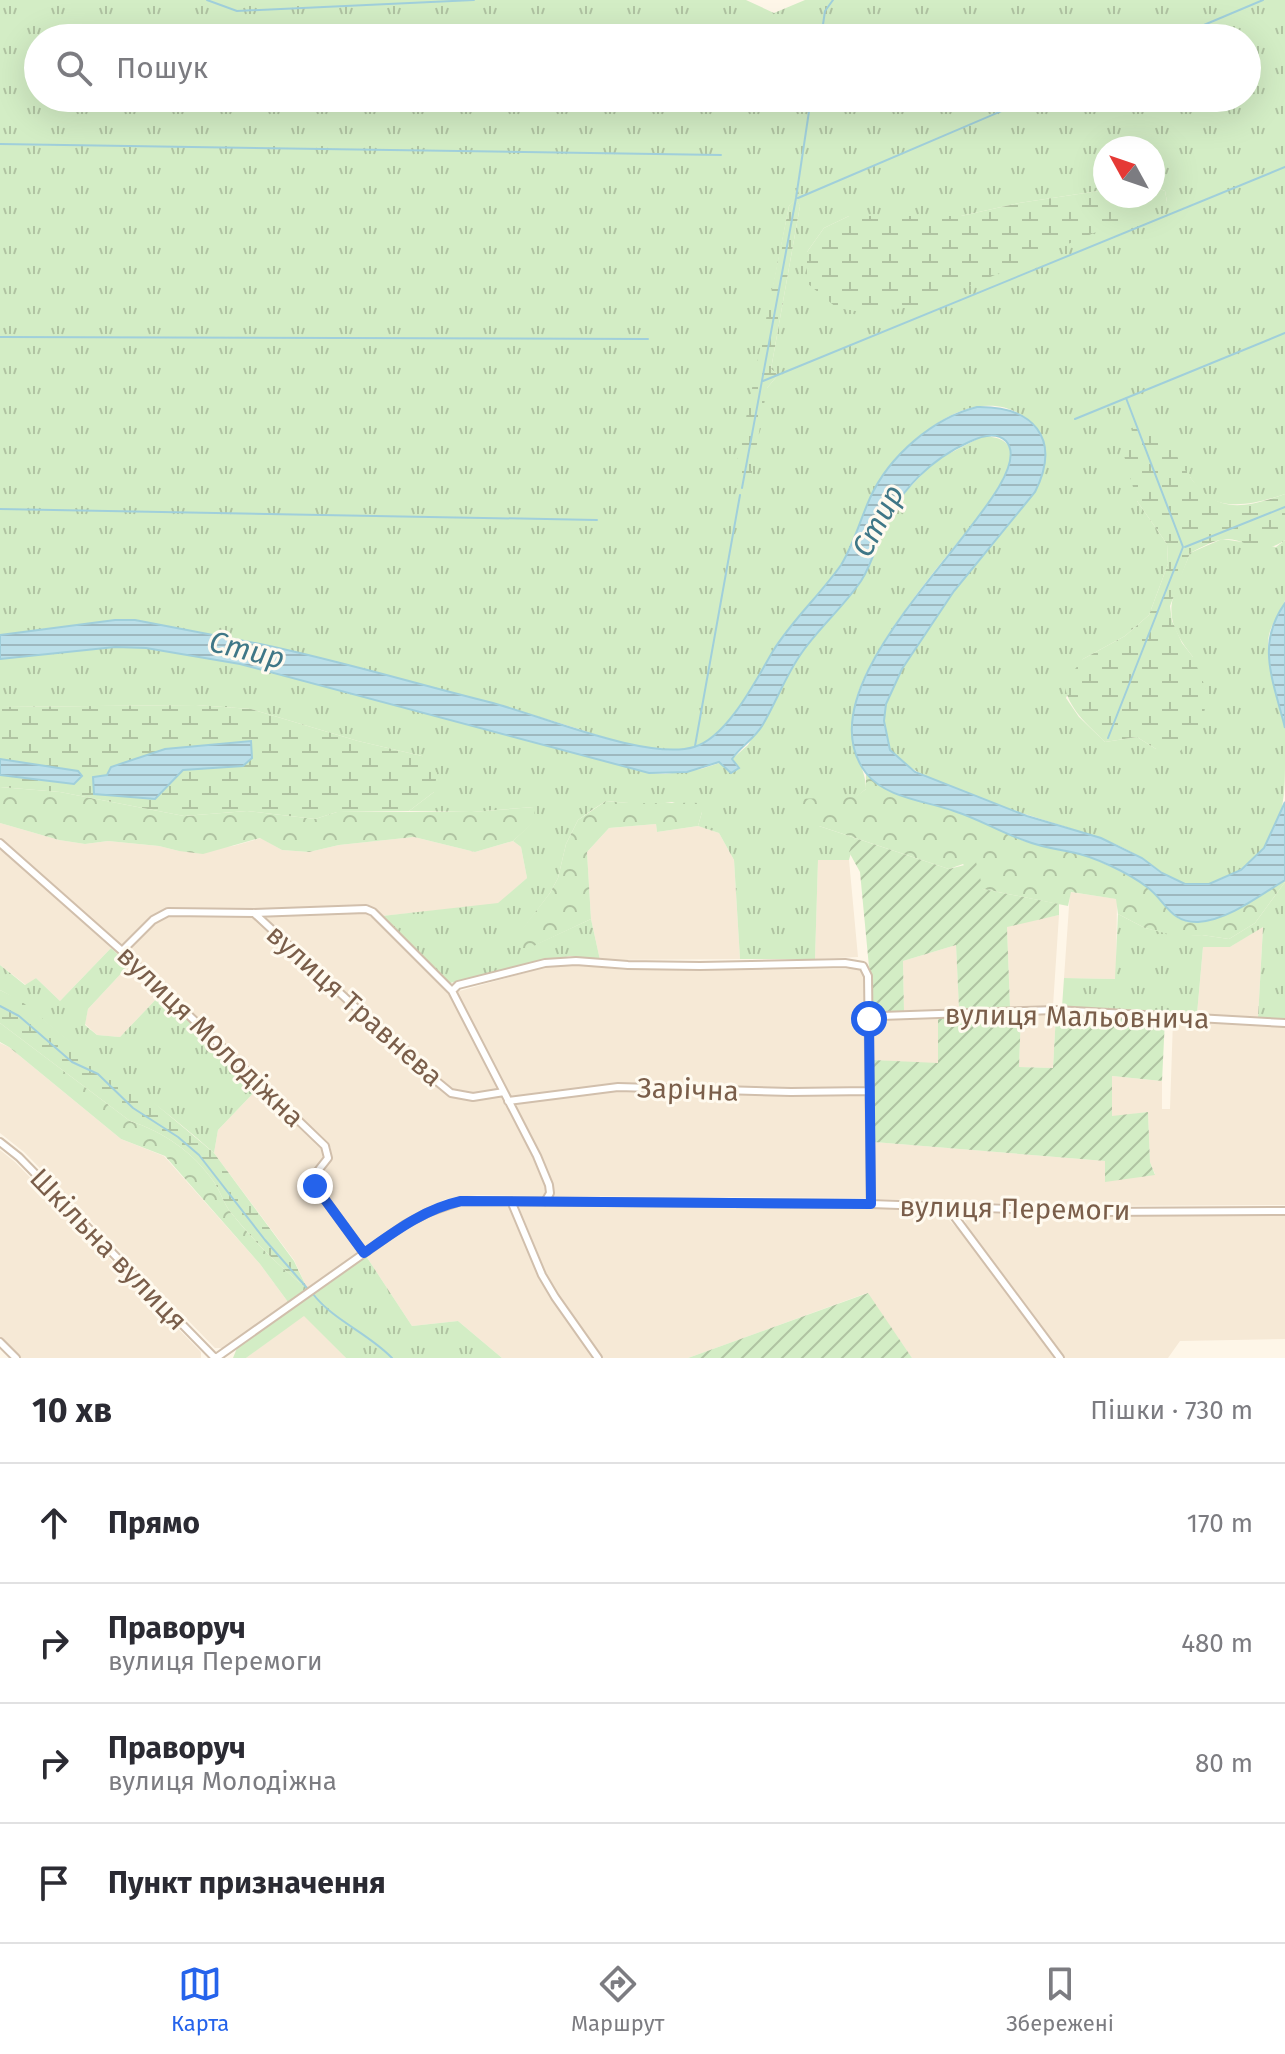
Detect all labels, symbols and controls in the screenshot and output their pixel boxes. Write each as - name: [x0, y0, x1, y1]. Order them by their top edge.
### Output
- search box: [24, 24, 1261, 112]
- icon: search: [52, 46, 96, 90]
- text: Пошук: [116, 50, 208, 86]
- north arrow: [1093, 136, 1165, 208]
- water label: Стир: [844, 479, 912, 563]
- water label: Стир: [206, 623, 288, 677]
- street label: вулиця Травнева: [260, 918, 449, 1093]
- street label: вулиця Молодіжна: [111, 939, 311, 1134]
- street label: вулиця Мальовнича: [944, 998, 1210, 1035]
- route start: [851, 1001, 887, 1037]
- street label: Зарічна: [637, 1071, 739, 1108]
- street label: Шкільна вулиця: [23, 1162, 194, 1337]
- route end: [297, 1168, 333, 1204]
- street label: вулиця Перемоги: [899, 1190, 1131, 1227]
- text: 10 хв: [32, 1390, 112, 1431]
- text: Пішки · 730 m: [1090, 1395, 1253, 1426]
- icon: ahead: [32, 1501, 76, 1545]
- text: Прямо: [108, 1505, 200, 1541]
- text: 170 m: [1187, 1508, 1253, 1539]
- text: Праворуч: [108, 1610, 246, 1646]
- icon: right: [32, 1621, 76, 1665]
- text: 480 m: [1181, 1628, 1253, 1659]
- text: вулиця Перемоги: [108, 1646, 323, 1677]
- text: Праворуч: [108, 1730, 246, 1766]
- icon: right: [32, 1741, 76, 1785]
- text: 80 m: [1195, 1748, 1253, 1779]
- text: вулиця Молодіжна: [108, 1766, 337, 1797]
- icon: arrive: [32, 1861, 76, 1905]
- text: Пункт призначення: [108, 1865, 386, 1901]
- tab: Карта: [171, 1962, 229, 2037]
- tab: Маршрут: [571, 1962, 664, 2037]
- tab: Збережені: [1006, 1962, 1114, 2037]

